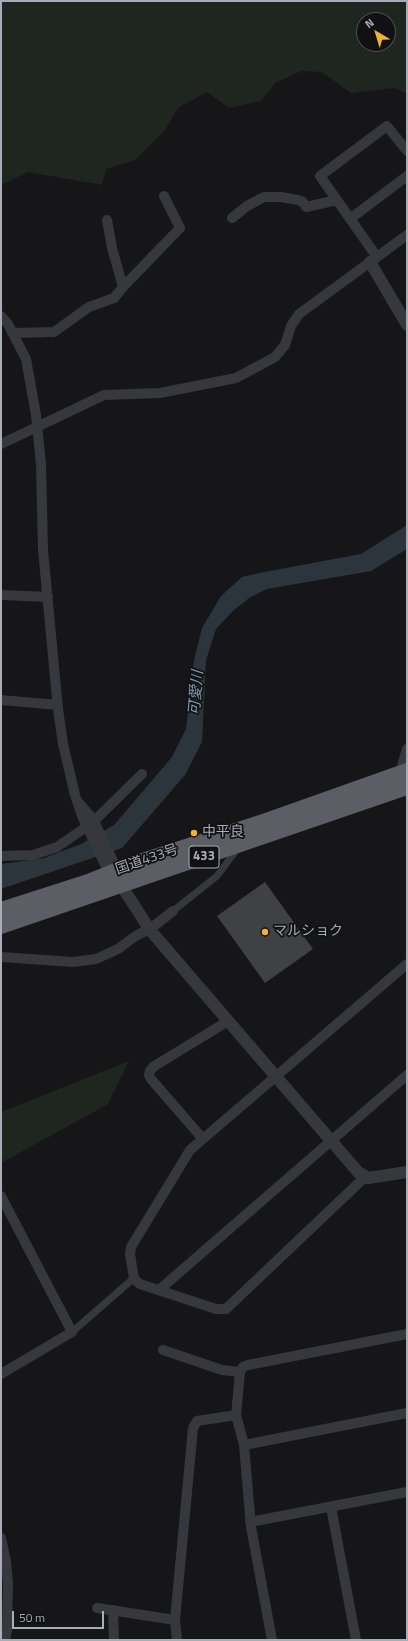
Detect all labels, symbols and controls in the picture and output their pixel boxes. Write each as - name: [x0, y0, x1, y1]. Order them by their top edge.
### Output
- north arrow: [356, 12, 396, 52]
- text: N: [361, 15, 377, 32]
- water label: 可愛川: [186, 670, 208, 716]
- place label: 中平良: [202, 825, 244, 841]
- marker: 中平良: [189, 828, 199, 838]
- street label: 国道433号: [113, 841, 181, 879]
- road number: 433: [189, 846, 219, 868]
- place label: マルショク: [273, 924, 343, 940]
- marker: マルショク: [260, 927, 270, 937]
- scale bar: [14, 1603, 106, 1629]
- text: 50 m: [19, 1608, 45, 1627]

